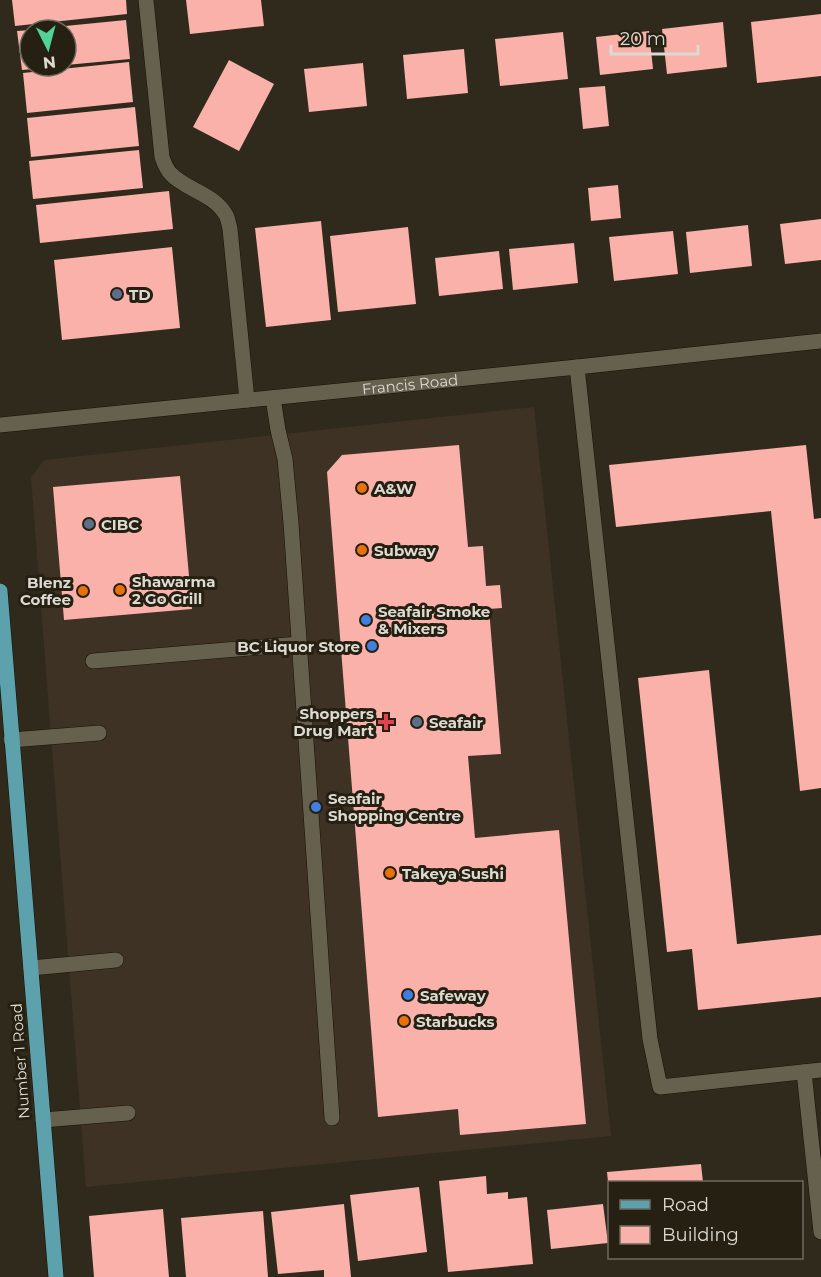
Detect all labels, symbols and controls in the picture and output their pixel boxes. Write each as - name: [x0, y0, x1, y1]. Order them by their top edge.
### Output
- north arrow: [18, 18, 78, 78]
- scale bar: [611, 18, 698, 56]
- text: 20 m: [620, 28, 666, 50]
- text: N: [42, 52, 57, 73]
- place label: TD: [129, 285, 151, 304]
- marker: TD: [110, 287, 124, 301]
- street label: Francis Road: [361, 370, 459, 398]
- place label: A&W: [373, 479, 414, 498]
- marker: A&W: [355, 481, 369, 495]
- place label: CIBC: [101, 515, 139, 534]
- marker: CIBC: [82, 517, 96, 531]
- place label: Subway: [374, 541, 437, 560]
- marker: Subway: [355, 543, 369, 557]
- place label: Shawarma 2 Go Grill: [132, 572, 215, 608]
- place label: Blenz Coffee: [20, 573, 71, 609]
- marker: Shawarma 2 Go Grill: [113, 583, 127, 597]
- marker: Blenz Coffee: [76, 584, 90, 598]
- place label: Seafair Smoke & Mixers: [378, 602, 490, 638]
- marker: Seafair Smoke & Mixers: [359, 613, 373, 627]
- place label: BC Liquor Store: [237, 637, 360, 656]
- marker: BC Liquor Store: [365, 639, 379, 653]
- place label: Shoppers Drug Mart: [293, 704, 374, 740]
- place label: Seafair: [429, 713, 483, 732]
- marker: Shoppers Drug Mart: [379, 715, 393, 729]
- marker: Seafair: [410, 715, 424, 729]
- place label: Seafair Shopping Centre: [328, 789, 461, 825]
- marker: Seafair Shopping Centre: [309, 800, 323, 814]
- place label: Takeya Sushi: [402, 864, 504, 883]
- marker: Takeya Sushi: [383, 866, 397, 880]
- place label: Safeway: [420, 986, 487, 1005]
- marker: Safeway: [401, 988, 415, 1002]
- street label: Number 1 Road: [6, 1003, 34, 1119]
- place label: Starbucks: [416, 1012, 495, 1031]
- marker: Starbucks: [397, 1014, 411, 1028]
- legend: [608, 1181, 803, 1259]
- text: Road: [662, 1194, 709, 1216]
- text: Building: [662, 1224, 739, 1246]

